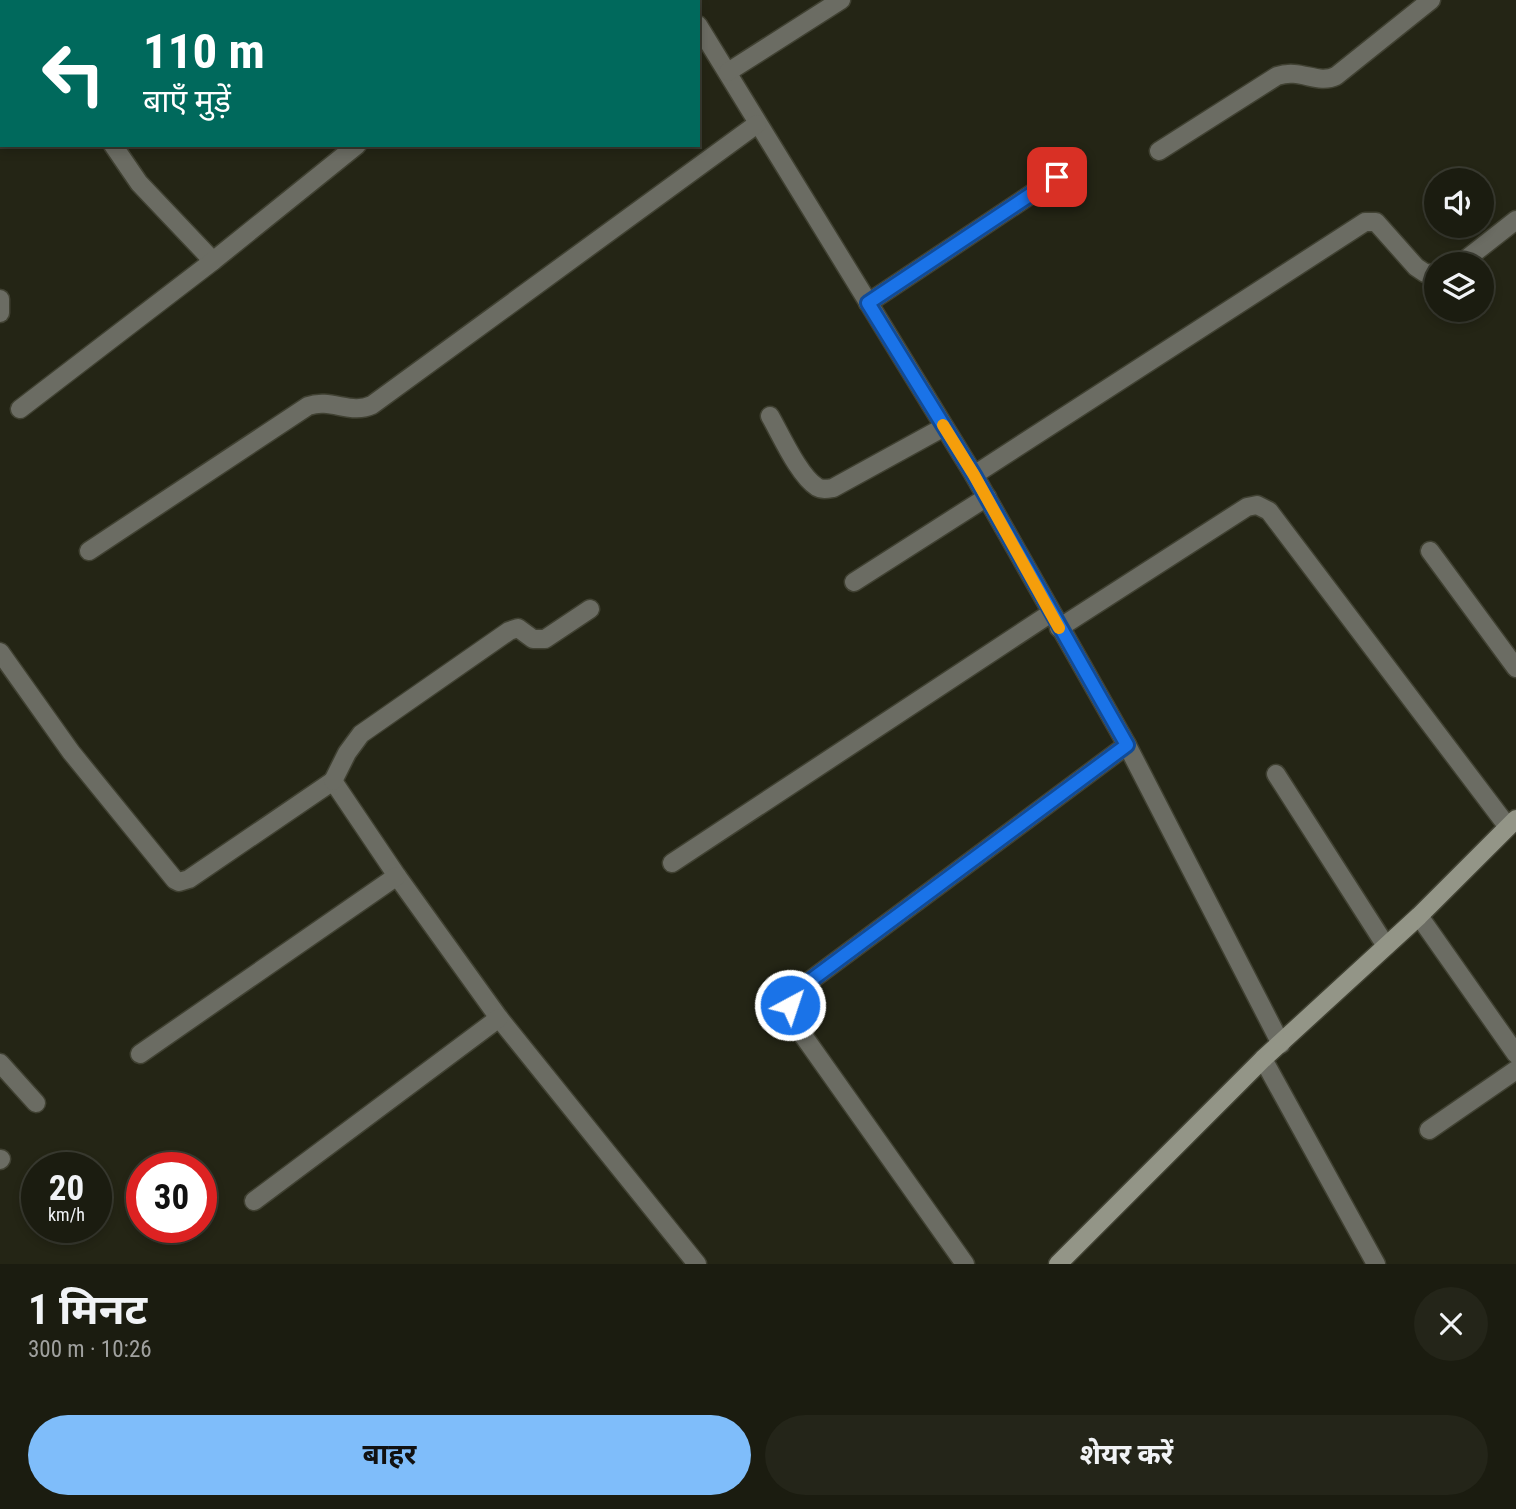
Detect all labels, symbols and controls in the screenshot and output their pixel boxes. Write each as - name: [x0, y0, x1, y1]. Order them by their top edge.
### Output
- text: 110 m: [143, 23, 265, 80]
- icon: left: [28, 28, 119, 119]
- text: बाएँ मुड़ें: [143, 82, 231, 120]
- pin: [1027, 147, 1087, 207]
- icon: arrive: [1038, 158, 1076, 196]
- map controls: [1424, 168, 1494, 322]
- button: sound: [1424, 168, 1494, 238]
- button: layers: [1424, 252, 1494, 322]
- position arrow: [753, 968, 827, 1042]
- speed limit sign: 30: [126, 1152, 217, 1243]
- text: 20: [49, 1168, 84, 1209]
- text: km/h: [48, 1204, 85, 1225]
- text: 1 मिनट: [28, 1285, 147, 1334]
- button: close: [1414, 1287, 1488, 1361]
- text: 300 m · 10:26: [28, 1336, 152, 1363]
- button: बाहर: [28, 1415, 751, 1495]
- button: शेयर करें: [765, 1415, 1488, 1495]

